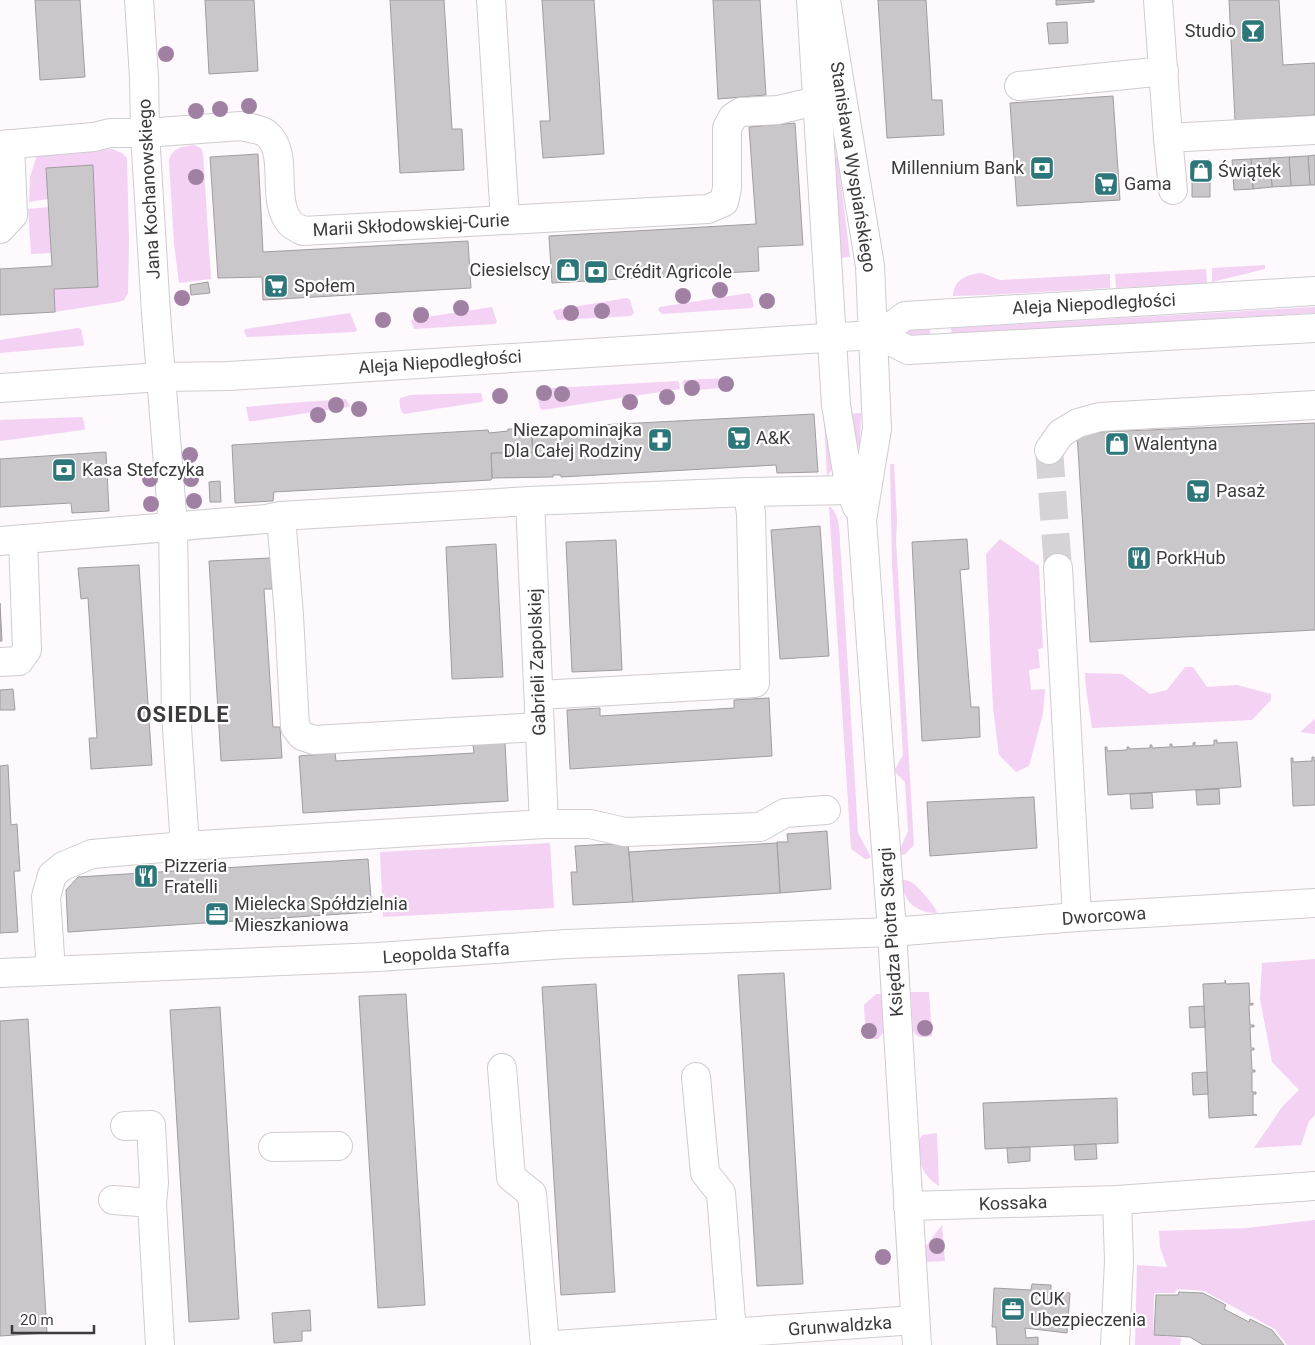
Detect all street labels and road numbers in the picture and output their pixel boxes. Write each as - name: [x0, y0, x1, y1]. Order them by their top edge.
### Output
- street label: Stanisława Wyspiańskiego: [826, 60, 881, 274]
- street label: Jana Kochanowskiego: [133, 98, 164, 280]
- street label: Marii Skłodowskiej-Curie: [312, 209, 510, 240]
- street label: Aleja Niepodległości: [1012, 289, 1176, 318]
- street label: Aleja Niepodległości: [358, 345, 522, 378]
- street label: Gabrieli Zapolskiej: [523, 588, 550, 736]
- street label: Księdza Piotra Skargi: [874, 847, 907, 1017]
- street label: Dworcowa: [1061, 902, 1147, 929]
- street label: Leopolda Staffa: [382, 938, 510, 967]
- street label: Kossaka: [978, 1191, 1048, 1214]
- street label: Grunwaldzka: [787, 1311, 893, 1340]

